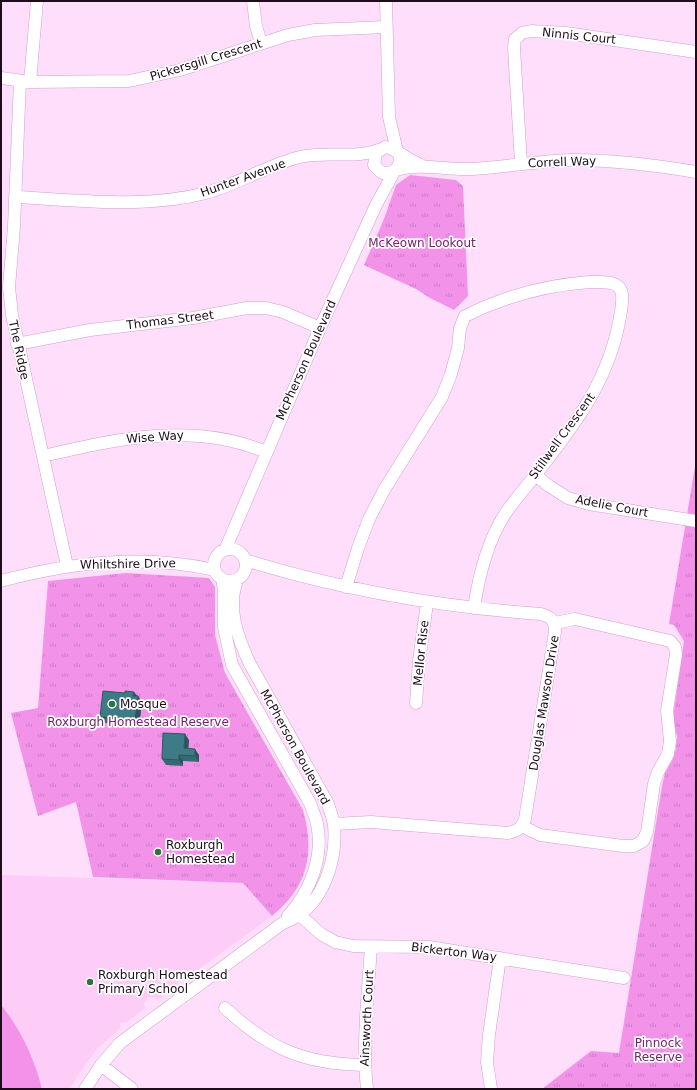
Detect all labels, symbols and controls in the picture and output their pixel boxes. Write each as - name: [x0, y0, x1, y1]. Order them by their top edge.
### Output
- street label: Ninnis Court: [542, 25, 617, 47]
- street label: Pickersgill Crescent: [148, 36, 264, 84]
- street label: Correll Way: [528, 154, 596, 170]
- street label: Hunter Avenue: [198, 156, 288, 200]
- park label: McKeown Lookout: [368, 236, 476, 250]
- street label: McPherson Boulevard: [273, 298, 339, 422]
- street label: Thomas Street: [125, 308, 215, 332]
- street label: The Ridge: [6, 318, 32, 381]
- street label: Stillwell Crescent: [526, 390, 598, 482]
- street label: Wise Way: [126, 428, 184, 446]
- street label: Adelie Court: [574, 492, 650, 520]
- street label: Whiltshire Drive: [80, 556, 176, 572]
- street label: Mellor Rise: [411, 620, 431, 686]
- street label: Douglas Mawson Drive: [526, 634, 562, 772]
- street label: McPherson Boulevard: [257, 687, 333, 807]
- place label: Mosque: [120, 697, 167, 711]
- marker: Mosque: [107, 699, 117, 709]
- park label: Roxburgh Homestead Reserve: [47, 715, 229, 729]
- place label: Roxburgh Homestead: [166, 838, 235, 866]
- marker: Roxburgh Homestead: [153, 847, 163, 857]
- street label: Bickerton Way: [410, 940, 498, 964]
- place label: Roxburgh Homestead Primary School: [98, 968, 228, 996]
- street label: Ainsworth Court: [357, 969, 377, 1067]
- marker: Roxburgh Homestead Primary School: [85, 977, 95, 987]
- park label: Pinnock Reserve: [634, 1036, 682, 1064]

